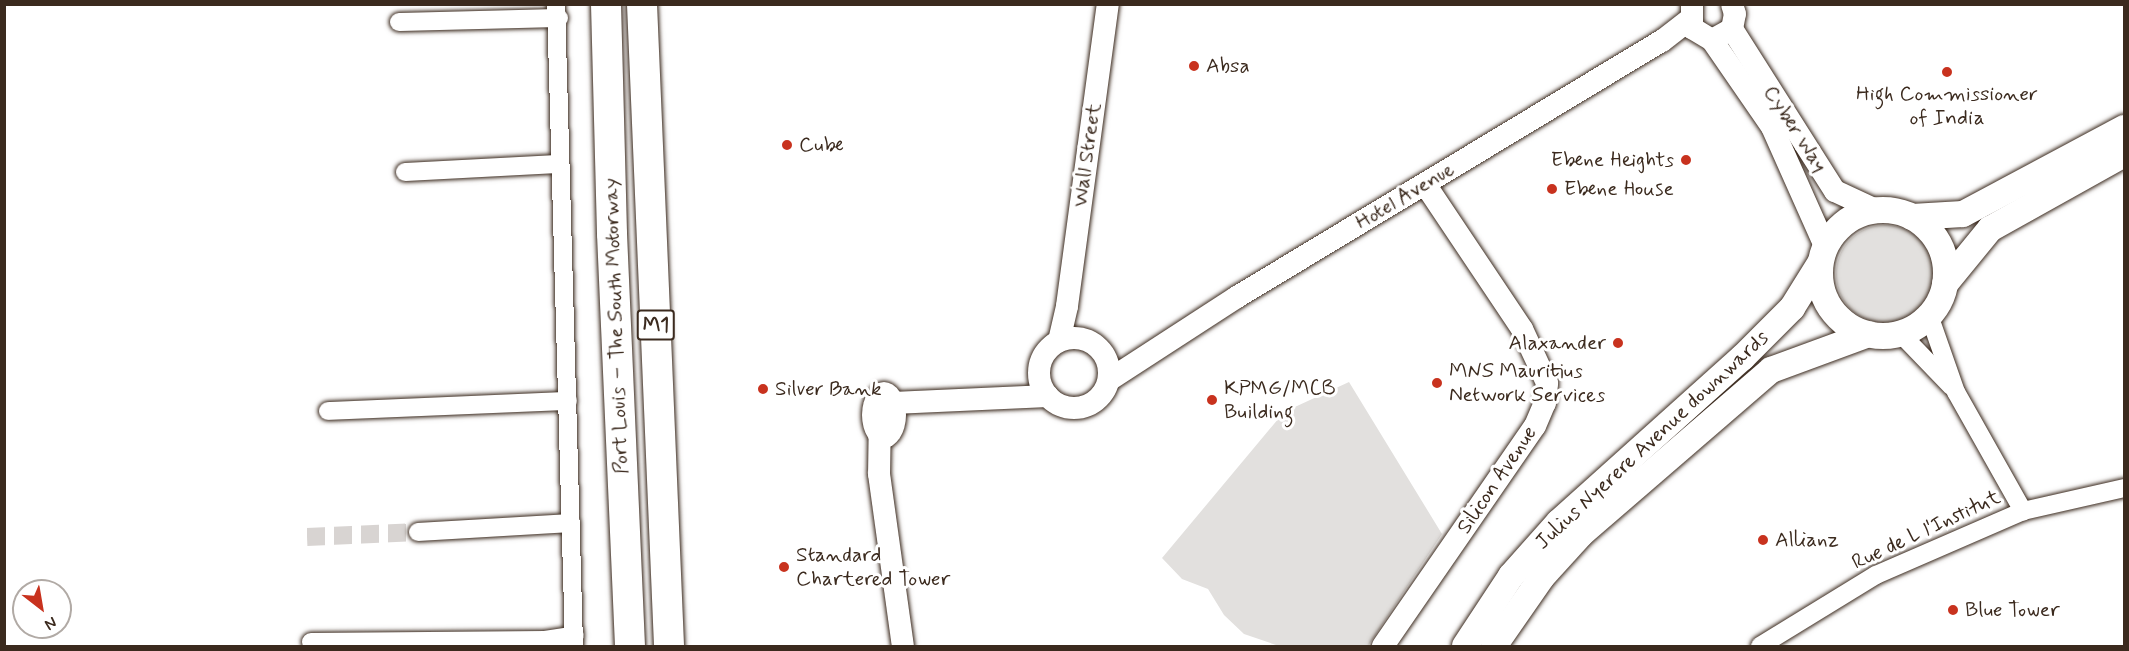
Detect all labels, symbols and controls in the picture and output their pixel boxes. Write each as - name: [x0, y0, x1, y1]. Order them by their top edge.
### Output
- place label: Absa: [1206, 53, 1250, 79]
- marker: Absa: [1187, 59, 1201, 73]
- marker: High Commissioner of India: [1940, 65, 1954, 79]
- street label: Cyber Way: [1757, 80, 1833, 178]
- place label: High Commissioner of India: [1856, 81, 2038, 131]
- street label: Wall Street: [1067, 101, 1107, 209]
- place label: Cube: [799, 132, 844, 158]
- marker: Cube: [780, 138, 794, 152]
- place label: Ebene Heights: [1549, 147, 1674, 173]
- marker: Ebene Heights: [1679, 153, 1693, 167]
- street label: Hotel Avenue: [1350, 156, 1460, 236]
- place label: Ebene House: [1564, 176, 1673, 202]
- street label: Port Louis – The South Motorway: [598, 179, 634, 473]
- marker: Ebene House: [1545, 182, 1559, 196]
- road number: M1: [636, 308, 676, 342]
- street label: Julius Nyerere Avenue downwards: [1530, 325, 1774, 555]
- place label: Alaxander: [1508, 330, 1606, 356]
- marker: Alaxander: [1611, 336, 1625, 350]
- place label: MNS Mauritius Network Services: [1449, 358, 1604, 408]
- place label: KPMG/MCB Building: [1224, 375, 1336, 425]
- place label: Silver Bank: [775, 376, 876, 402]
- marker: MNS Mauritius Network Services: [1430, 376, 1444, 390]
- marker: Silver Bank: [756, 382, 770, 396]
- marker: KPMG/MCB Building: [1205, 393, 1219, 407]
- street label: Silicon Avenue: [1451, 420, 1543, 540]
- street label: Rue de L l'Institut: [1846, 484, 2006, 576]
- place label: Allianz: [1775, 527, 1839, 553]
- marker: Allianz: [1756, 533, 1770, 547]
- place label: Standard Chartered Tower: [796, 542, 950, 592]
- marker: Standard Chartered Tower: [777, 560, 791, 574]
- north arrow: [12, 579, 72, 639]
- place label: Blue Tower: [1965, 597, 2060, 623]
- marker: Blue Tower: [1946, 603, 1960, 617]
- text: N: [41, 611, 60, 635]

